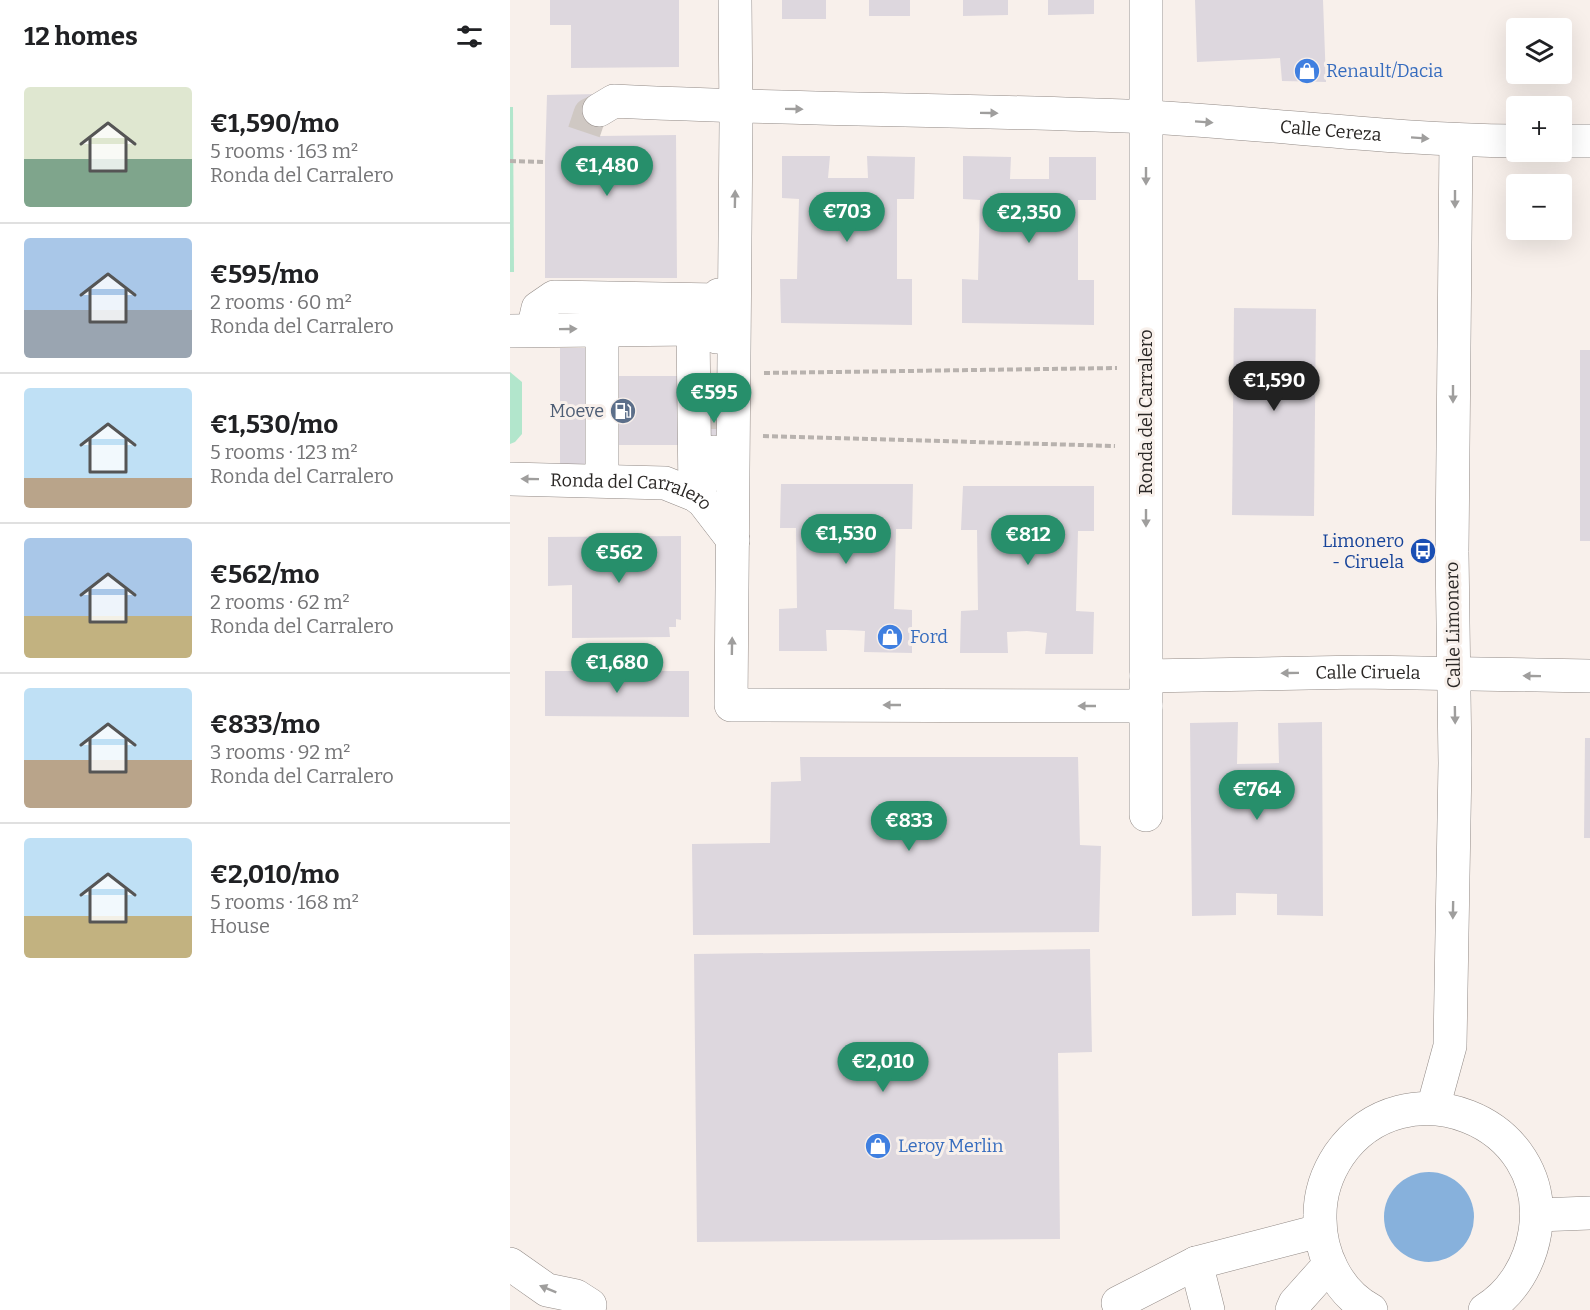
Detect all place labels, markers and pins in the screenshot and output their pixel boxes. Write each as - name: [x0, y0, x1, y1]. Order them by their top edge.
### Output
- shop icon: Renault/Dacia: [1292, 56, 1322, 86]
- place label: Renault/Dacia: [1326, 60, 1443, 82]
- pin: €1,480: [558, 146, 656, 197]
- pin: €703: [811, 192, 883, 243]
- pin: €2,350: [980, 193, 1078, 244]
- pin: €1,590: [1225, 361, 1323, 412]
- pin: €595: [678, 373, 750, 424]
- fuel station icon: Moeve: [608, 396, 638, 426]
- place label: Moeve: [549, 400, 604, 422]
- pin: €1,530: [797, 514, 895, 565]
- pin: €812: [992, 515, 1064, 566]
- place label: Limonero - Ciruela: [1322, 530, 1404, 573]
- pin: €562: [583, 533, 655, 584]
- bus stop icon: Limonero - Ciruela: [1408, 536, 1438, 566]
- shop icon: Ford: [875, 622, 905, 652]
- place label: Ford: [910, 626, 948, 648]
- pin: €1,680: [568, 643, 666, 694]
- pin: €764: [1221, 770, 1293, 821]
- pin: €833: [873, 801, 945, 852]
- pin: €2,010: [834, 1042, 932, 1093]
- shop icon: Leroy Merlin: [863, 1131, 893, 1161]
- place label: Leroy Merlin: [898, 1135, 1004, 1157]

